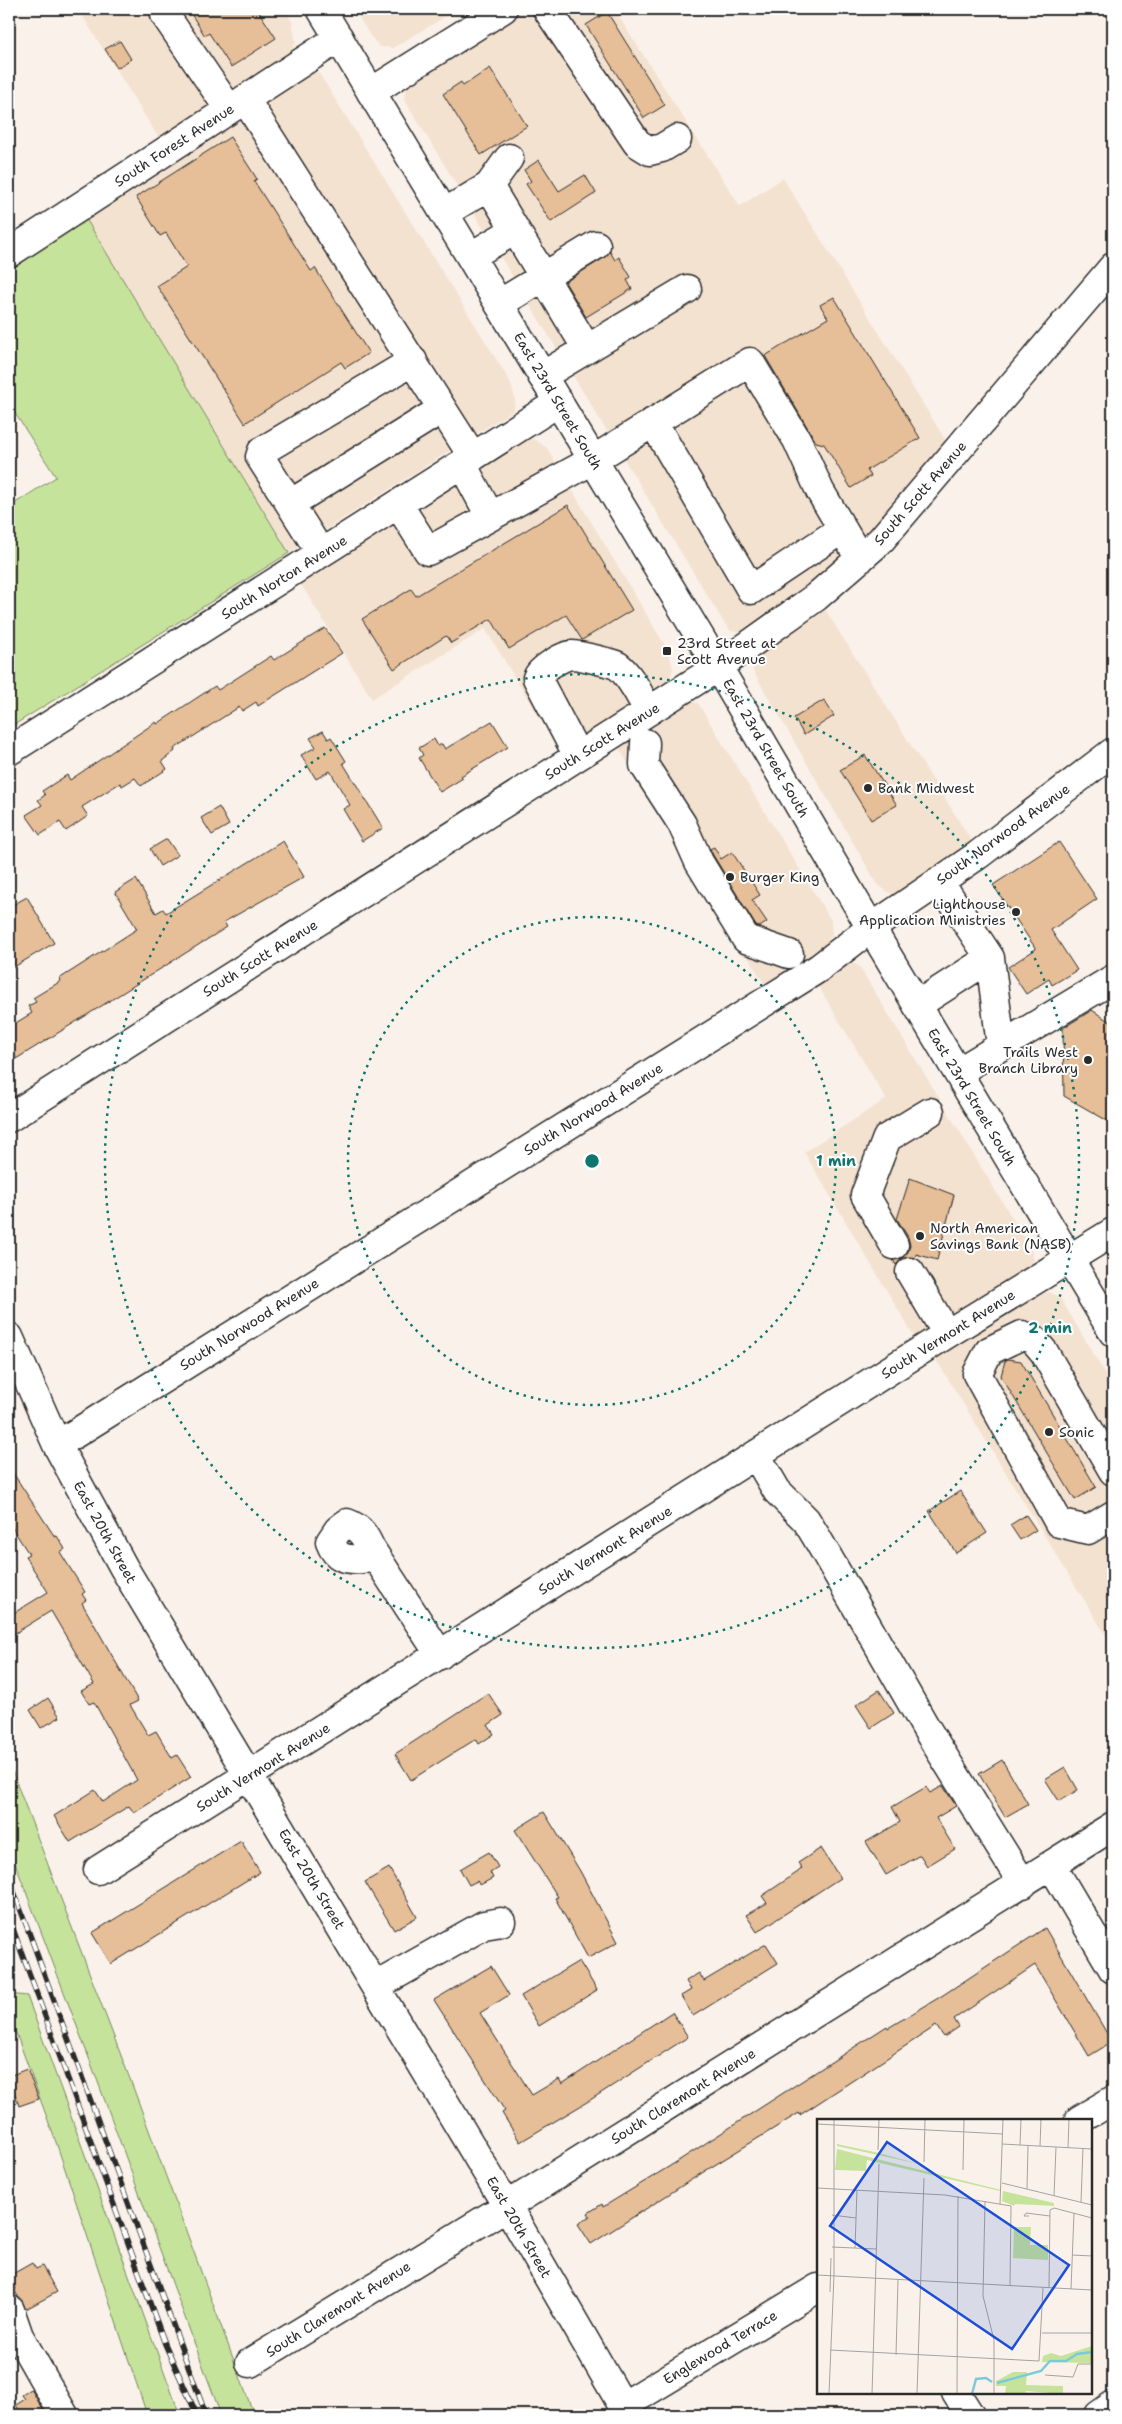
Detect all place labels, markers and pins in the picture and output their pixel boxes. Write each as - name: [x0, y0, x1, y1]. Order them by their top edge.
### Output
- place label: 23rd Street at Scott Avenue: [677, 634, 776, 668]
- marker: 23rd Street at Scott Avenue: [661, 645, 673, 657]
- place label: Bank Midwest: [878, 779, 975, 797]
- marker: Bank Midwest: [862, 782, 874, 794]
- place label: Burger King: [740, 868, 819, 886]
- marker: Burger King: [724, 871, 736, 883]
- place label: Lighthouse Application Ministries: [859, 895, 1006, 929]
- marker: Lighthouse Application Ministries: [1010, 906, 1022, 918]
- place label: Trails West Branch Library: [979, 1043, 1078, 1077]
- marker: Trails West Branch Library: [1082, 1054, 1094, 1066]
- centre of rings: [583, 1152, 601, 1170]
- place label: North American Savings Bank (NASB): [930, 1219, 1071, 1253]
- marker: North American Savings Bank (NASB): [914, 1230, 926, 1242]
- place label: Sonic: [1059, 1423, 1094, 1441]
- marker: Sonic: [1043, 1426, 1055, 1438]

